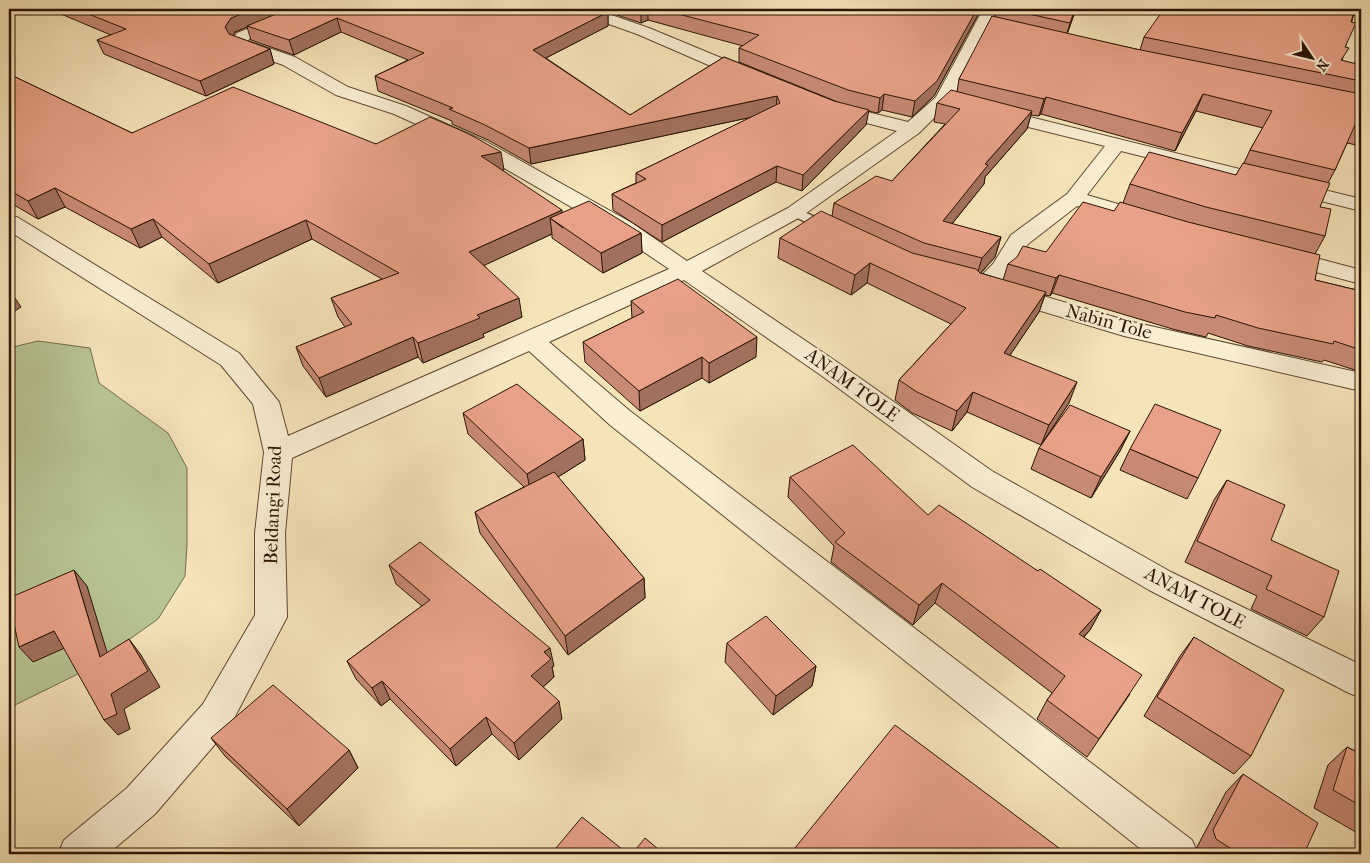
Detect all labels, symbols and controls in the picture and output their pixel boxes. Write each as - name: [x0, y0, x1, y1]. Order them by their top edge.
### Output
- north arrow: [1288, 32, 1338, 82]
- text: N: [1312, 56, 1332, 75]
- street label: Nabin Tole: [1063, 300, 1155, 344]
- street label: ANAM TOLE: [800, 343, 904, 427]
- street label: Beldangi Road: [260, 444, 286, 565]
- street label: ANAM TOLE: [1140, 562, 1249, 634]

